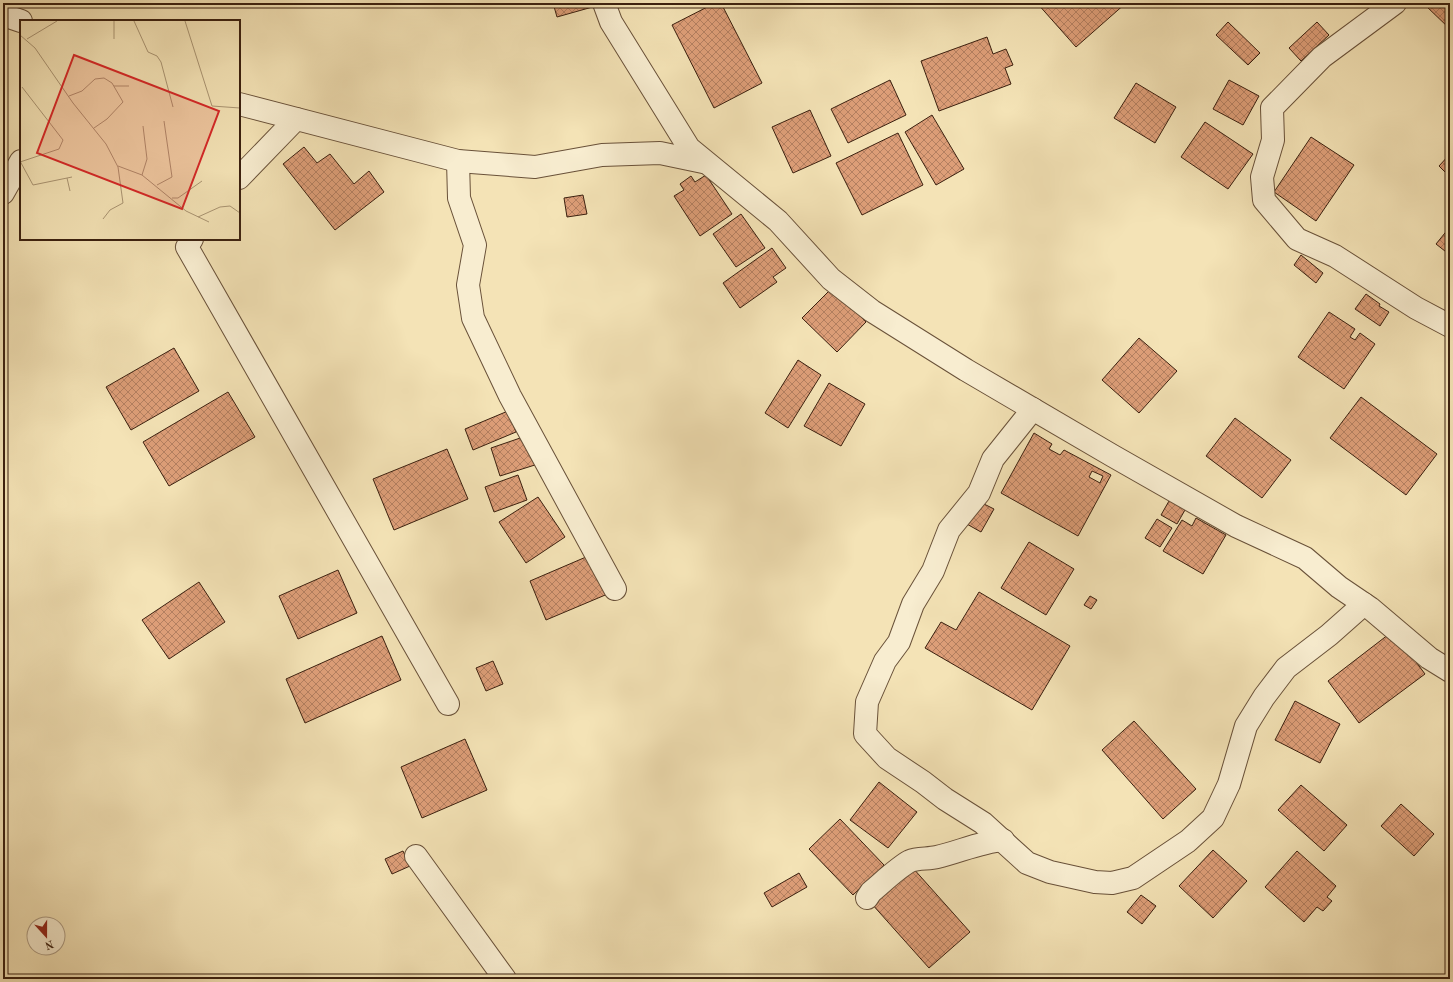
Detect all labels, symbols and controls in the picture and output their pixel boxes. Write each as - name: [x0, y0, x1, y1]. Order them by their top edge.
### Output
- inset map: [20, 20, 240, 240]
- north arrow: [26, 916, 66, 956]
- text: N: [43, 937, 55, 951]

